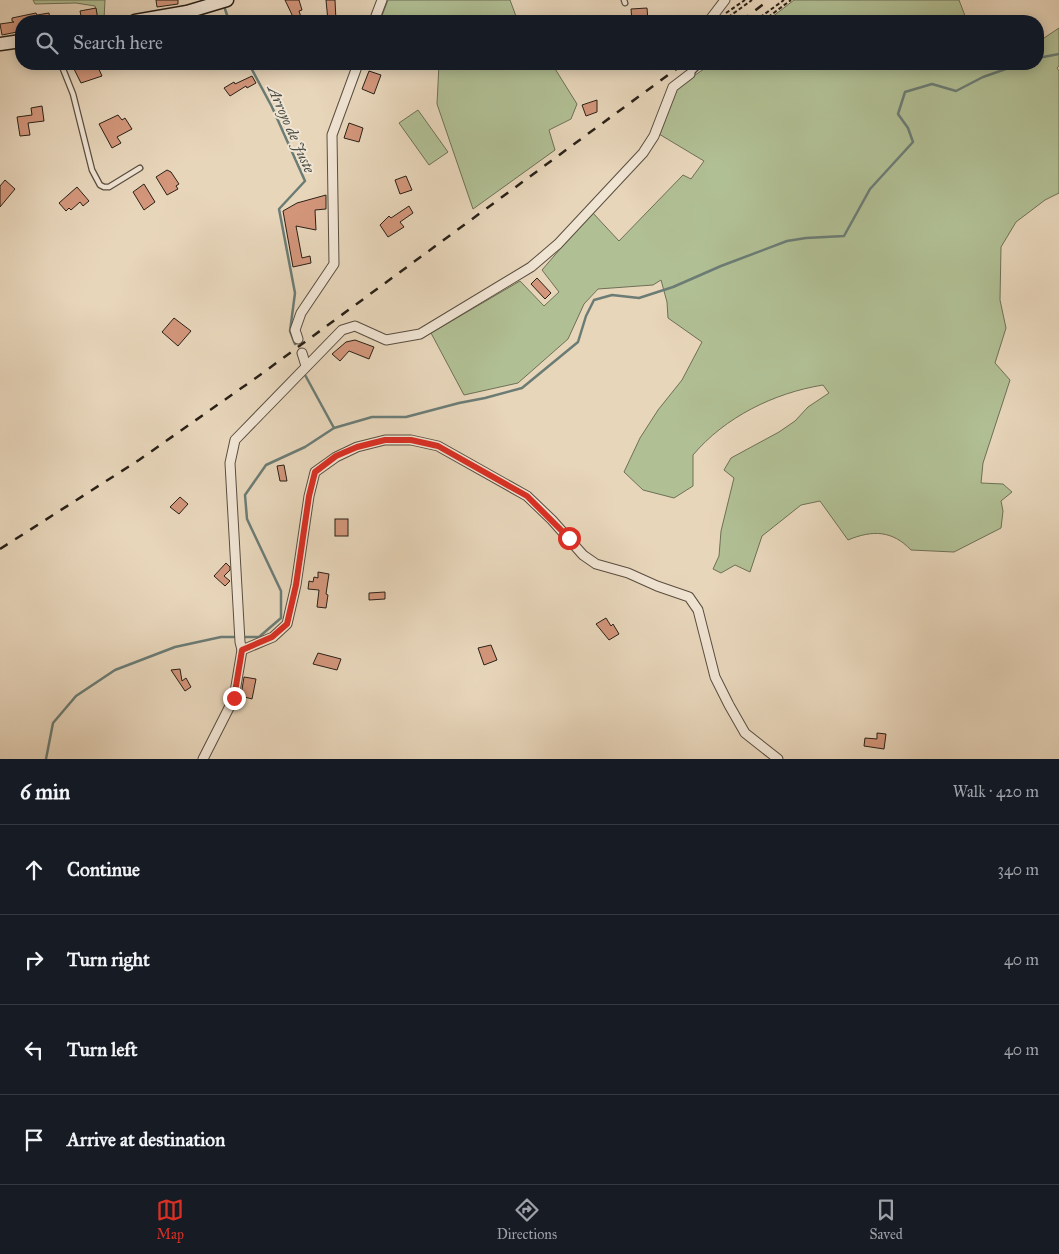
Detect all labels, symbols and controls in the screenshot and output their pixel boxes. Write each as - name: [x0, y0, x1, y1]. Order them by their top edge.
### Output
- search box: [15, 15, 1044, 70]
- icon: search: [33, 29, 61, 57]
- text: Search here: [73, 31, 163, 54]
- water label: Arroyo de Juste: [263, 80, 319, 176]
- route start: [558, 527, 581, 550]
- route end: [223, 687, 246, 710]
- text: 6 min: [20, 779, 70, 805]
- text: Walk · 420 m: [953, 782, 1039, 801]
- icon: ahead: [20, 856, 48, 884]
- text: Continue: [67, 858, 140, 881]
- text: 340 m: [997, 860, 1039, 879]
- icon: right: [20, 946, 48, 974]
- text: Turn right: [67, 948, 150, 971]
- text: 40 m: [1004, 950, 1039, 969]
- icon: left: [20, 1036, 48, 1064]
- text: Turn left: [67, 1038, 137, 1061]
- text: 40 m: [1004, 1040, 1039, 1059]
- icon: arrive: [20, 1126, 48, 1154]
- text: Arrive at destination: [67, 1128, 225, 1151]
- tab: Map: [156, 1196, 184, 1243]
- tab: Directions: [497, 1196, 557, 1243]
- tab: Saved: [870, 1196, 903, 1243]

